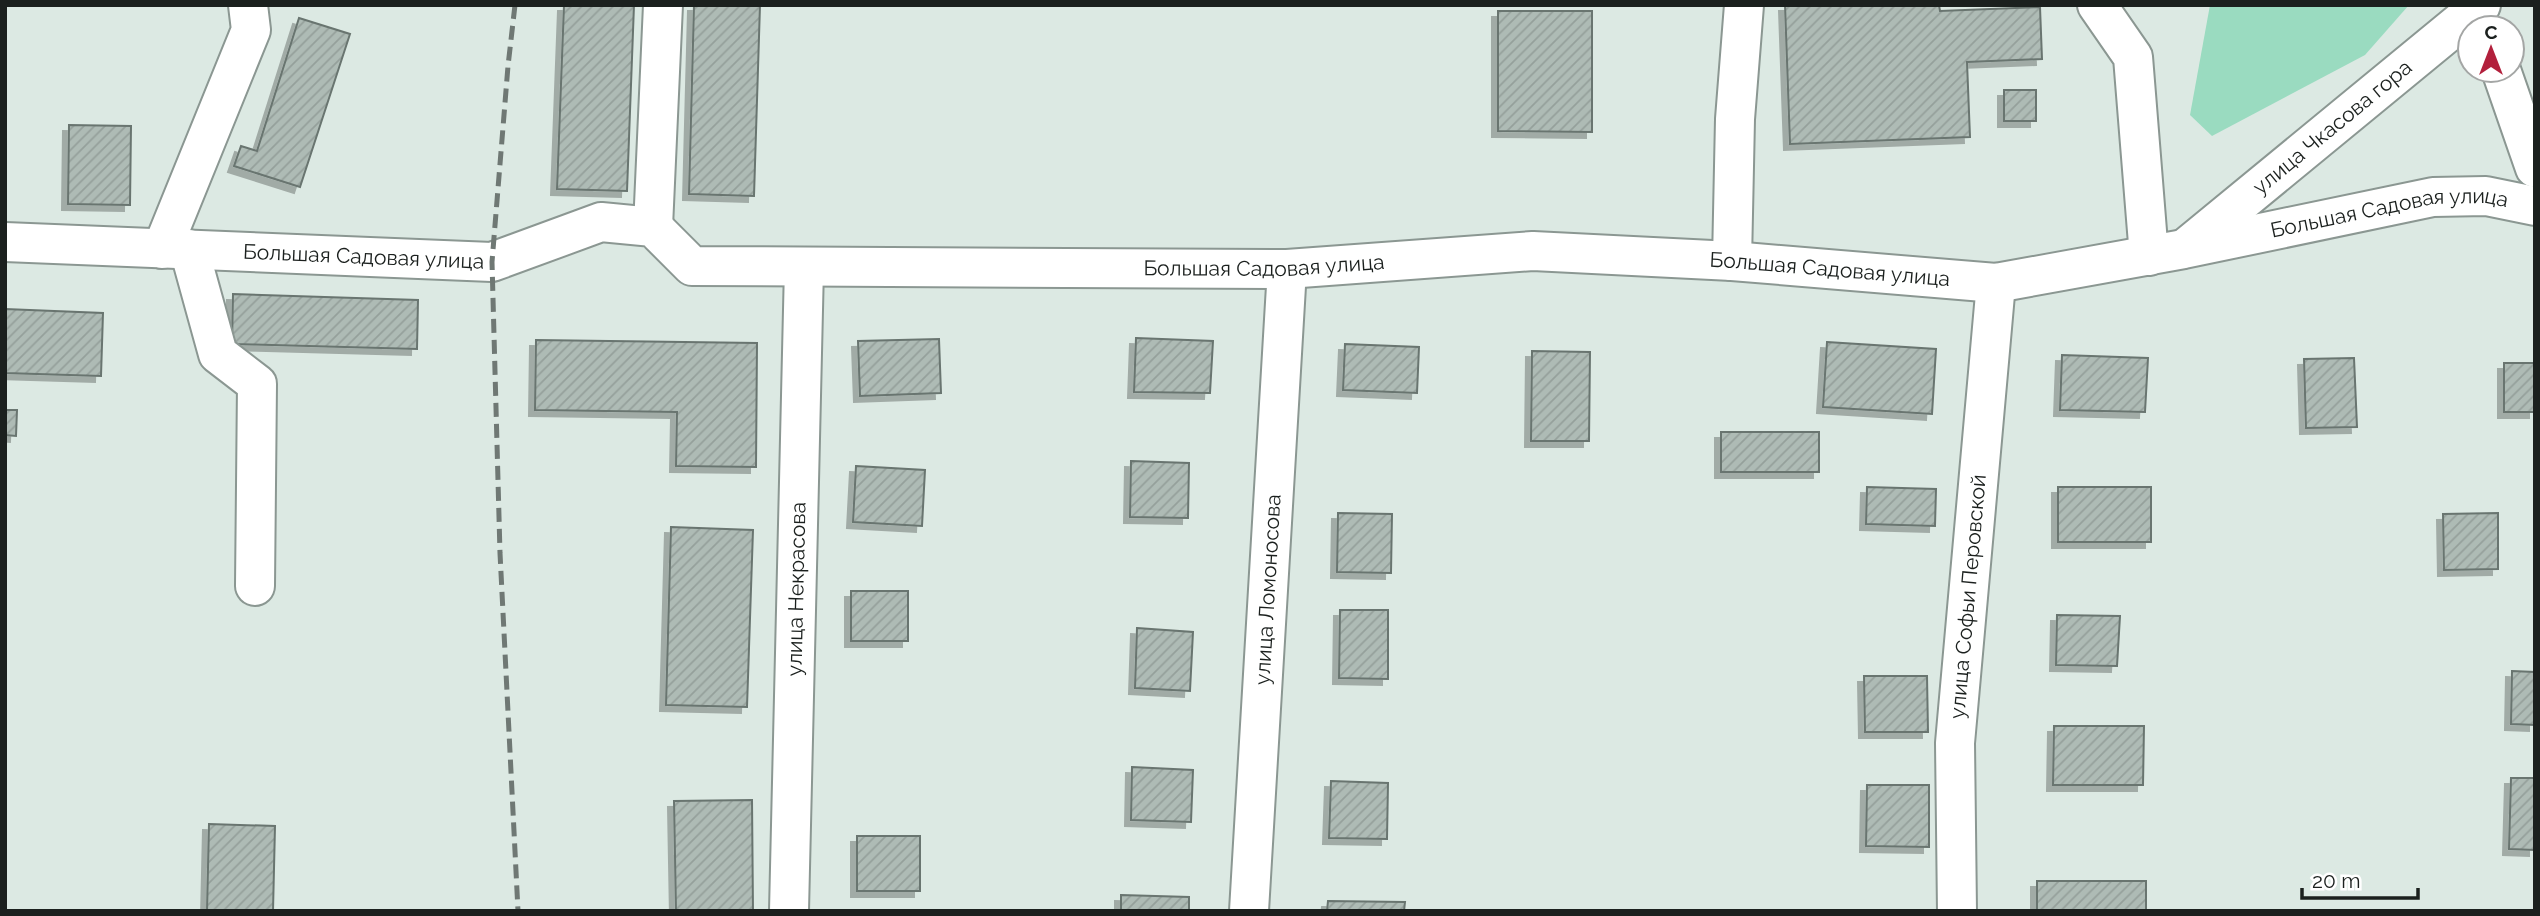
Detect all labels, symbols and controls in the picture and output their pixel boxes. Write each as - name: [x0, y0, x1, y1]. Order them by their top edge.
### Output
- north arrow: [2456, 14, 2526, 84]
- text: С: [2484, 21, 2498, 43]
- street label: улица Чкасова гора: [2248, 54, 2417, 199]
- street label: Большая Садовая улица: [2268, 183, 2511, 243]
- street label: Большая Садовая улица: [243, 239, 485, 274]
- street label: Большая Садовая улица: [1709, 247, 1951, 291]
- street label: Большая Садовая улица: [1143, 249, 1385, 281]
- street label: улица Софьи Перовской: [1944, 473, 1991, 720]
- street label: улица Ломоносова: [1249, 493, 1286, 686]
- street label: улица Некрасова: [781, 502, 811, 677]
- scale bar: [2302, 856, 2418, 900]
- text: 20 m: [2312, 868, 2360, 893]

